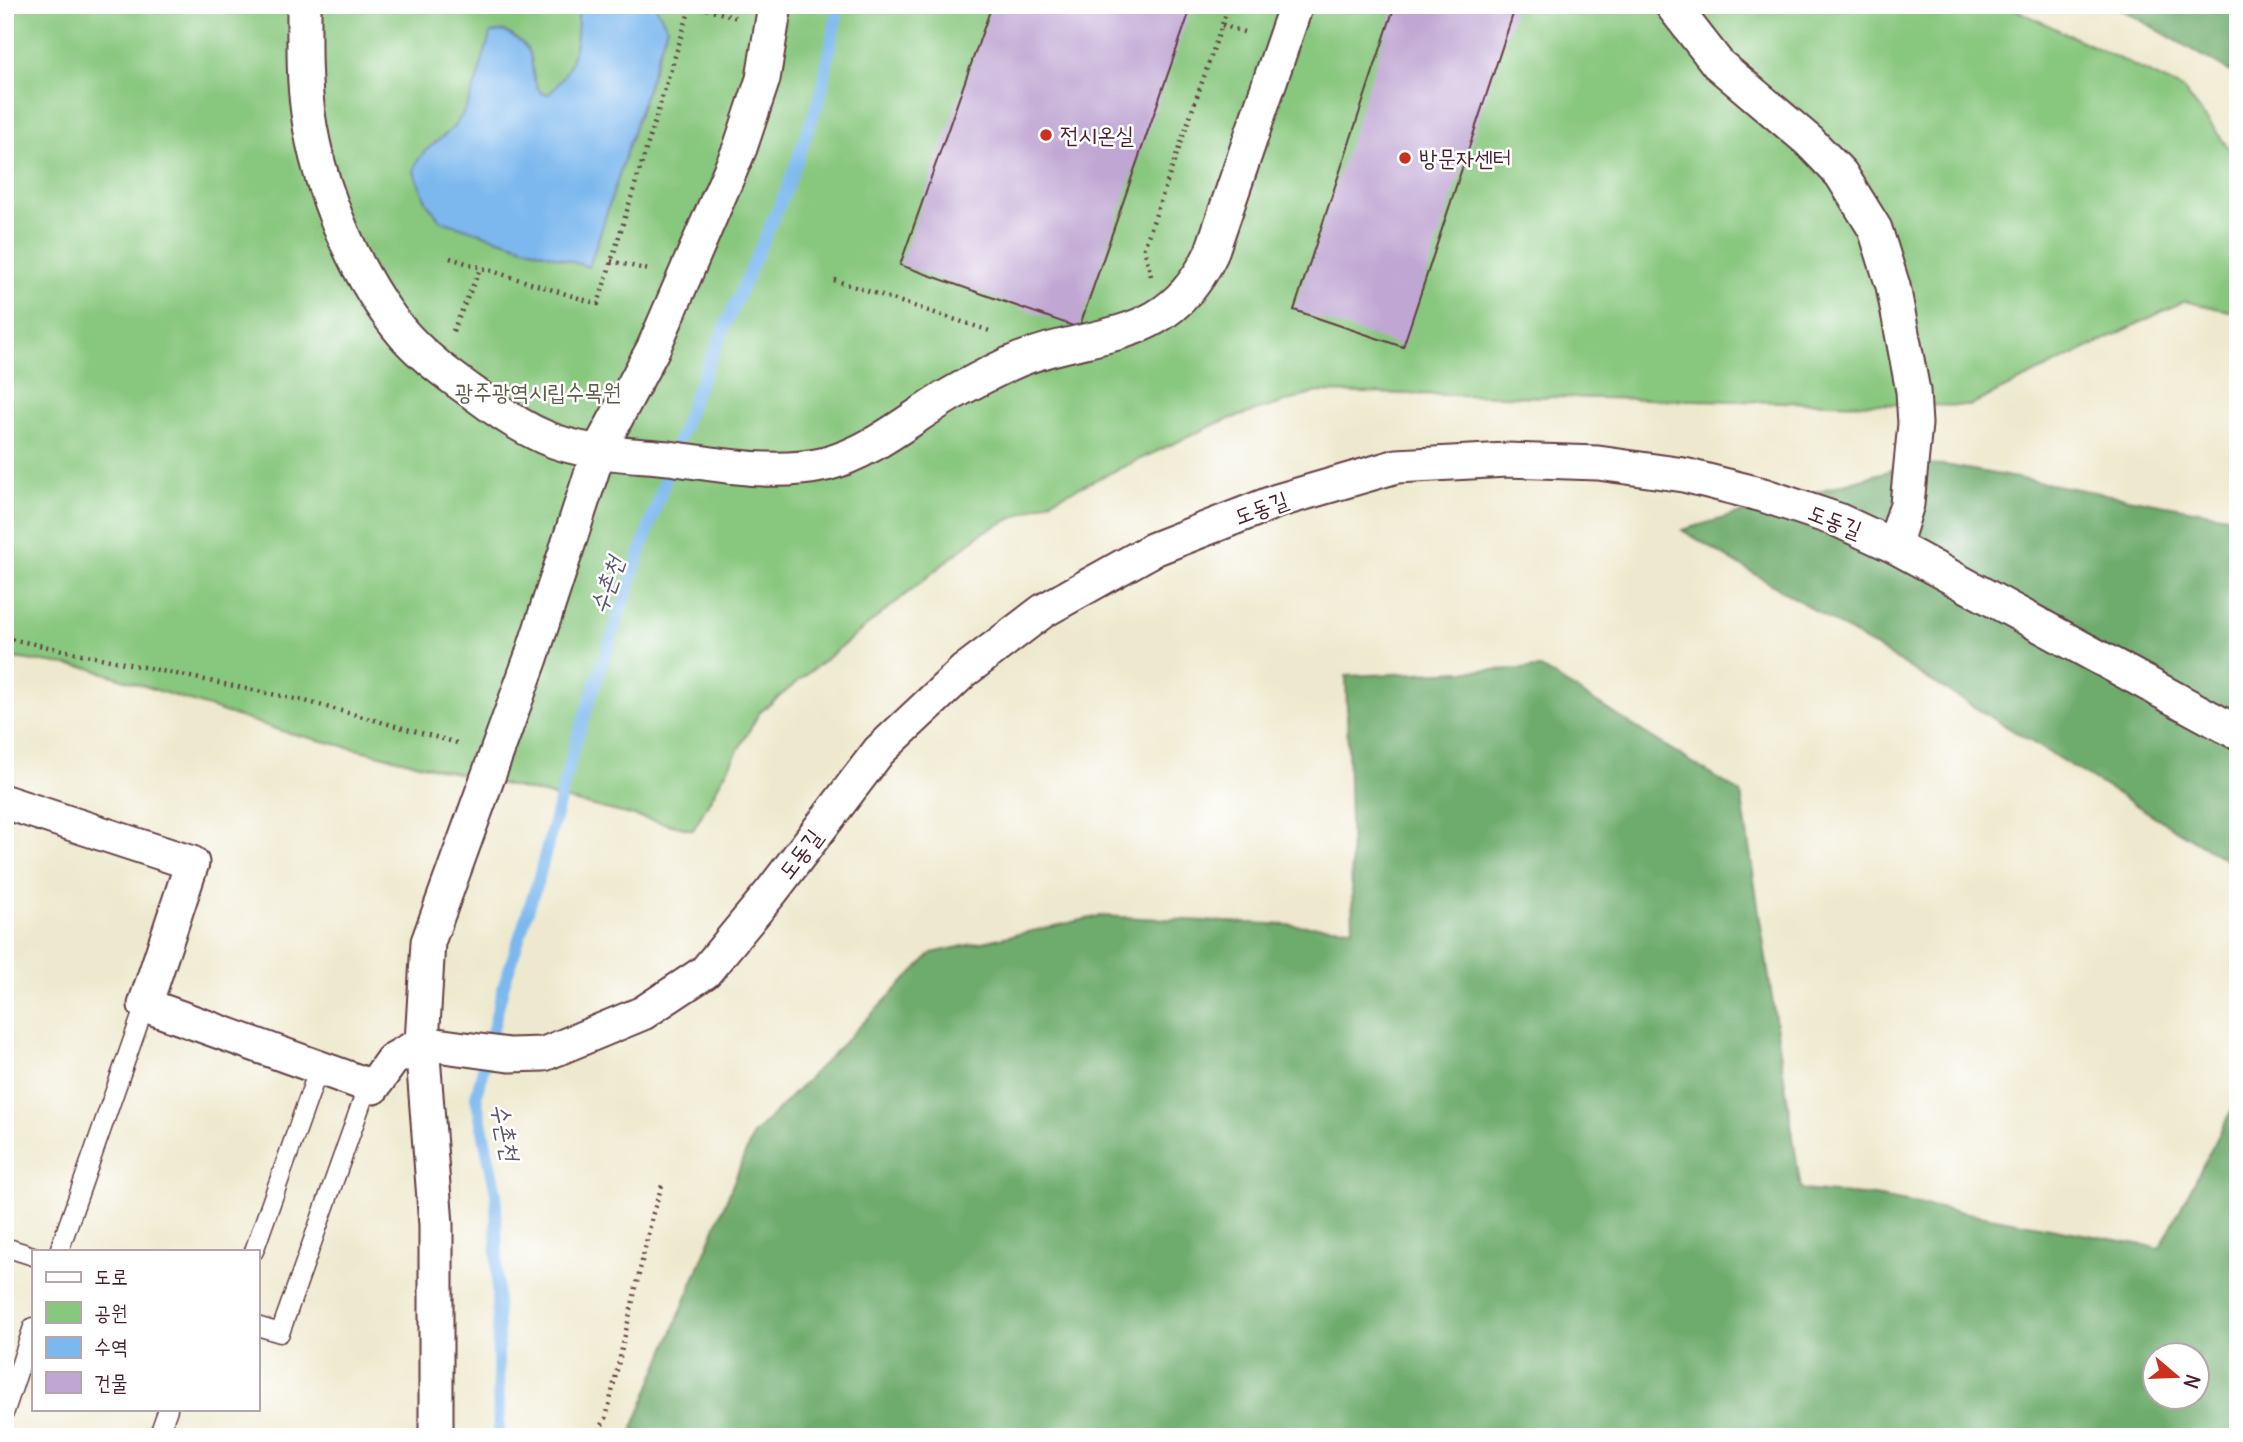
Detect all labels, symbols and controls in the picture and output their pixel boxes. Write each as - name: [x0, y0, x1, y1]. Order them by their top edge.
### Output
- place label: 전시온실: [1060, 120, 1134, 149]
- marker: 전시온실: [1038, 127, 1054, 143]
- place label: 방문자센터: [1419, 143, 1512, 172]
- marker: 방문자센터: [1397, 150, 1413, 166]
- park label: 광주광역시립수목원: [455, 377, 621, 406]
- street label: 도동길: [1230, 484, 1292, 531]
- street label: 도동길: [1804, 497, 1866, 544]
- water label: 수촌천: [582, 550, 631, 617]
- street label: 도동길: [771, 823, 828, 885]
- water label: 수촌천: [485, 1100, 527, 1166]
- legend: [32, 1250, 259, 1410]
- text: 도로: [94, 1263, 128, 1290]
- text: 공원: [94, 1299, 128, 1326]
- text: 수역: [94, 1333, 128, 1360]
- north arrow: [2142, 1340, 2212, 1410]
- text: 건물: [94, 1369, 128, 1396]
- text: N: [2179, 1371, 2206, 1392]

